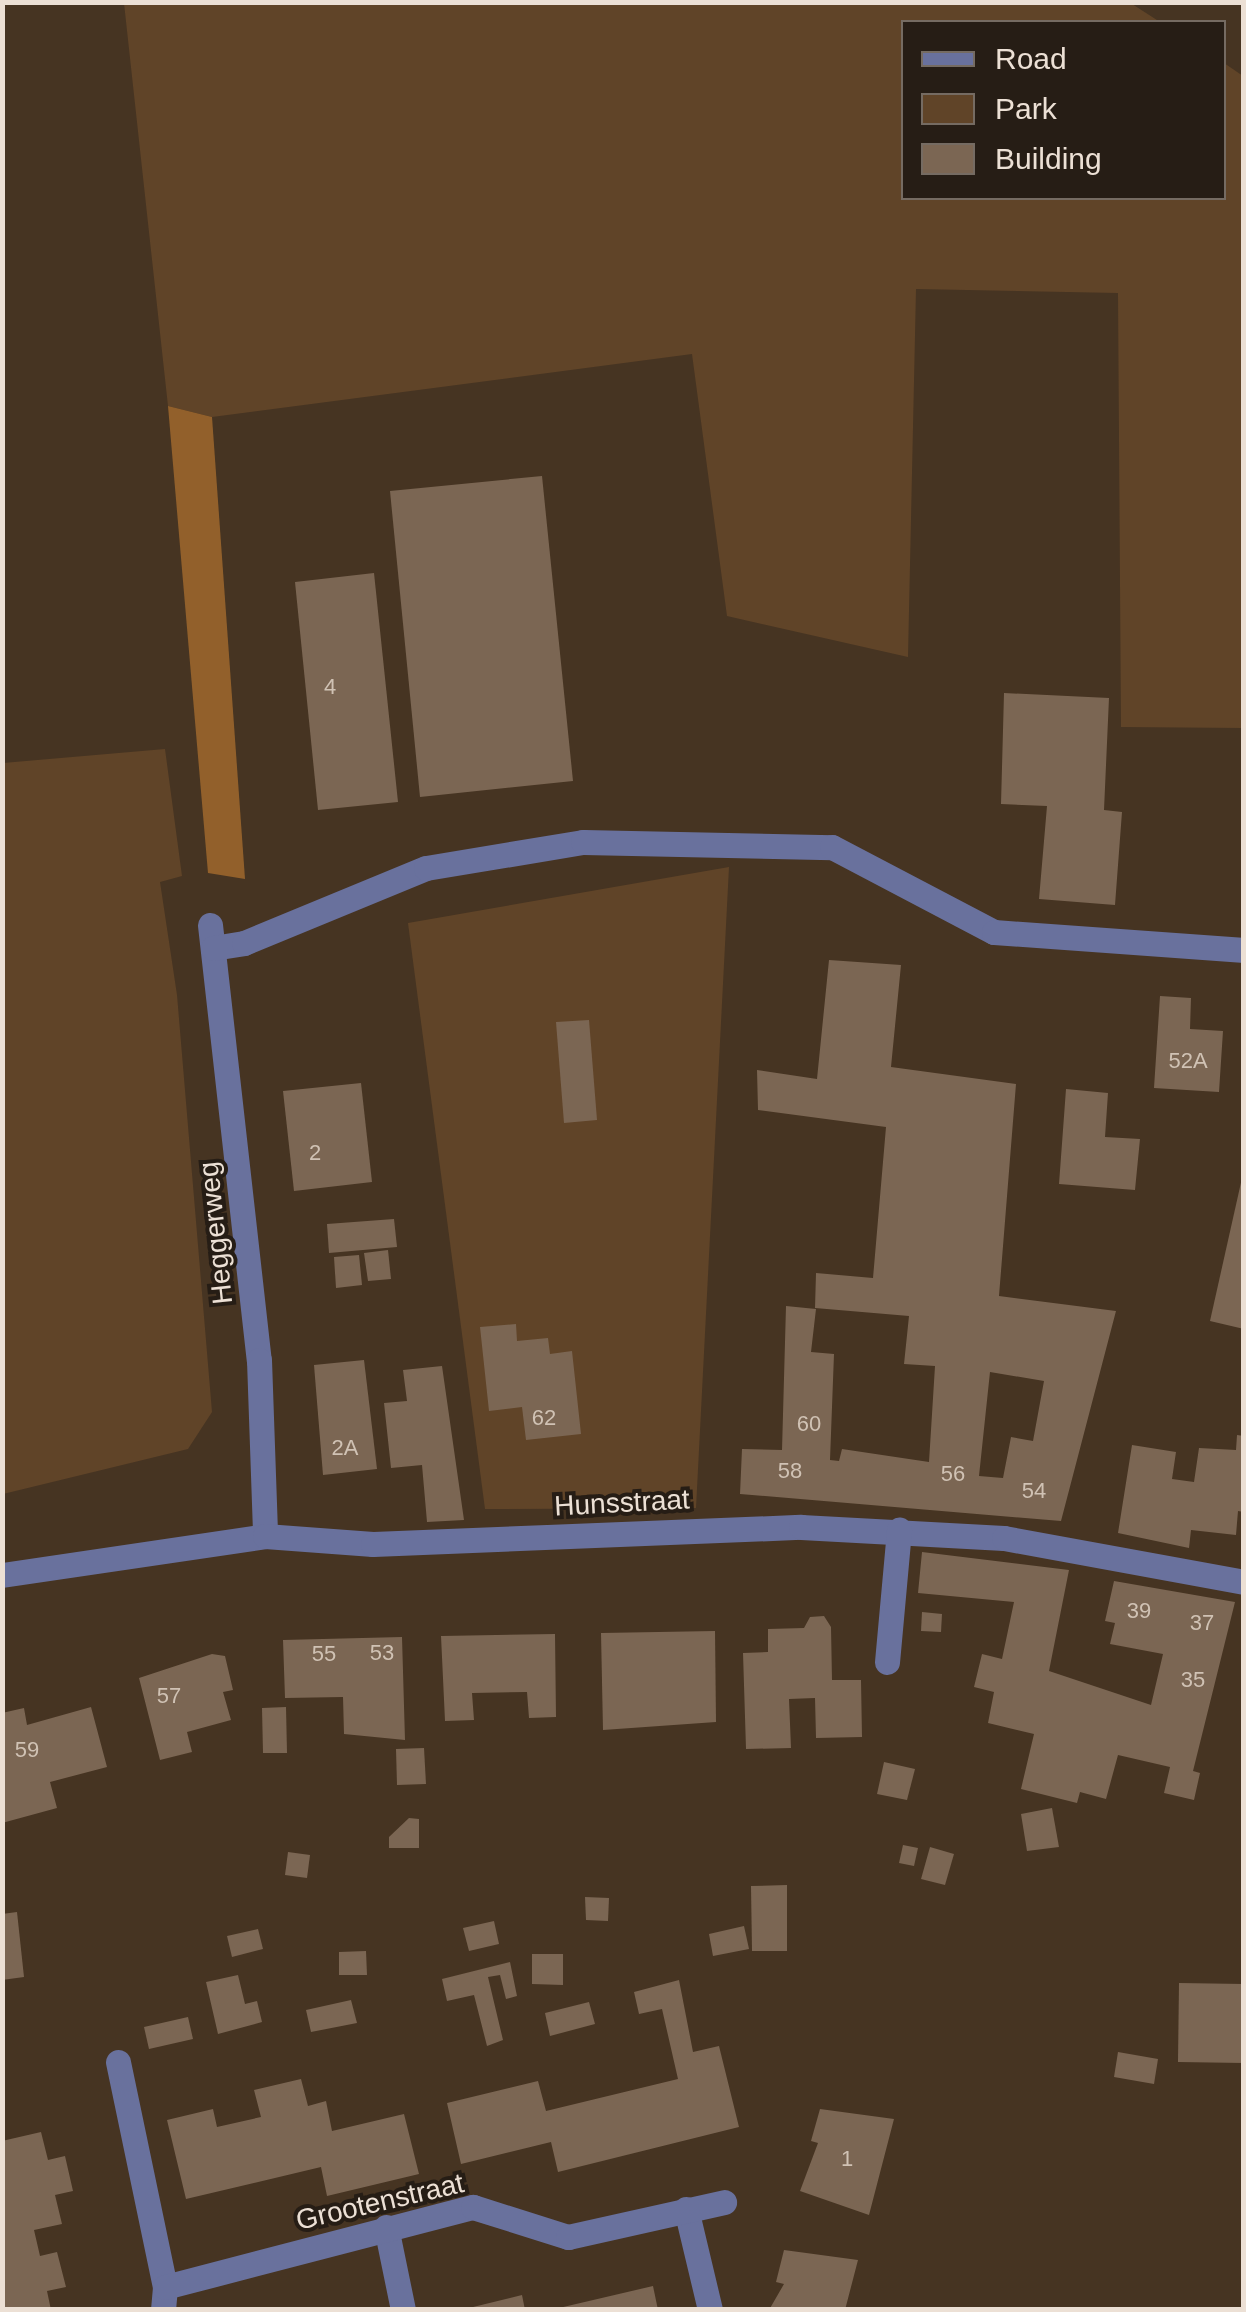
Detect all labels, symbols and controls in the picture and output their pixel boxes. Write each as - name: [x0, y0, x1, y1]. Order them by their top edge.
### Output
- legend: [901, 20, 1226, 200]
- text: Road: [995, 42, 1067, 75]
- text: Park: [995, 92, 1057, 125]
- text: Building: [995, 142, 1102, 175]
- house number: 4: [324, 674, 336, 700]
- house number: 52A: [1168, 1048, 1208, 1074]
- house number: 2: [309, 1140, 321, 1166]
- street label: Heggerweg: [192, 1160, 240, 1306]
- house number: 62: [532, 1405, 556, 1431]
- house number: 60: [797, 1411, 821, 1437]
- house number: 2A: [332, 1435, 358, 1461]
- house number: 58: [778, 1458, 802, 1484]
- house number: 56: [941, 1461, 965, 1487]
- house number: 54: [1022, 1478, 1046, 1504]
- street label: Hunsstraat: [554, 1483, 690, 1523]
- house number: 39: [1127, 1598, 1151, 1624]
- house number: 37: [1190, 1610, 1214, 1636]
- house number: 53: [370, 1640, 394, 1666]
- house number: 55: [312, 1641, 336, 1667]
- house number: 35: [1181, 1667, 1205, 1693]
- house number: 57: [157, 1683, 181, 1709]
- house number: 59: [15, 1737, 39, 1763]
- house number: 1: [841, 2146, 853, 2172]
- street label: Grootenstraat: [293, 2166, 467, 2238]

